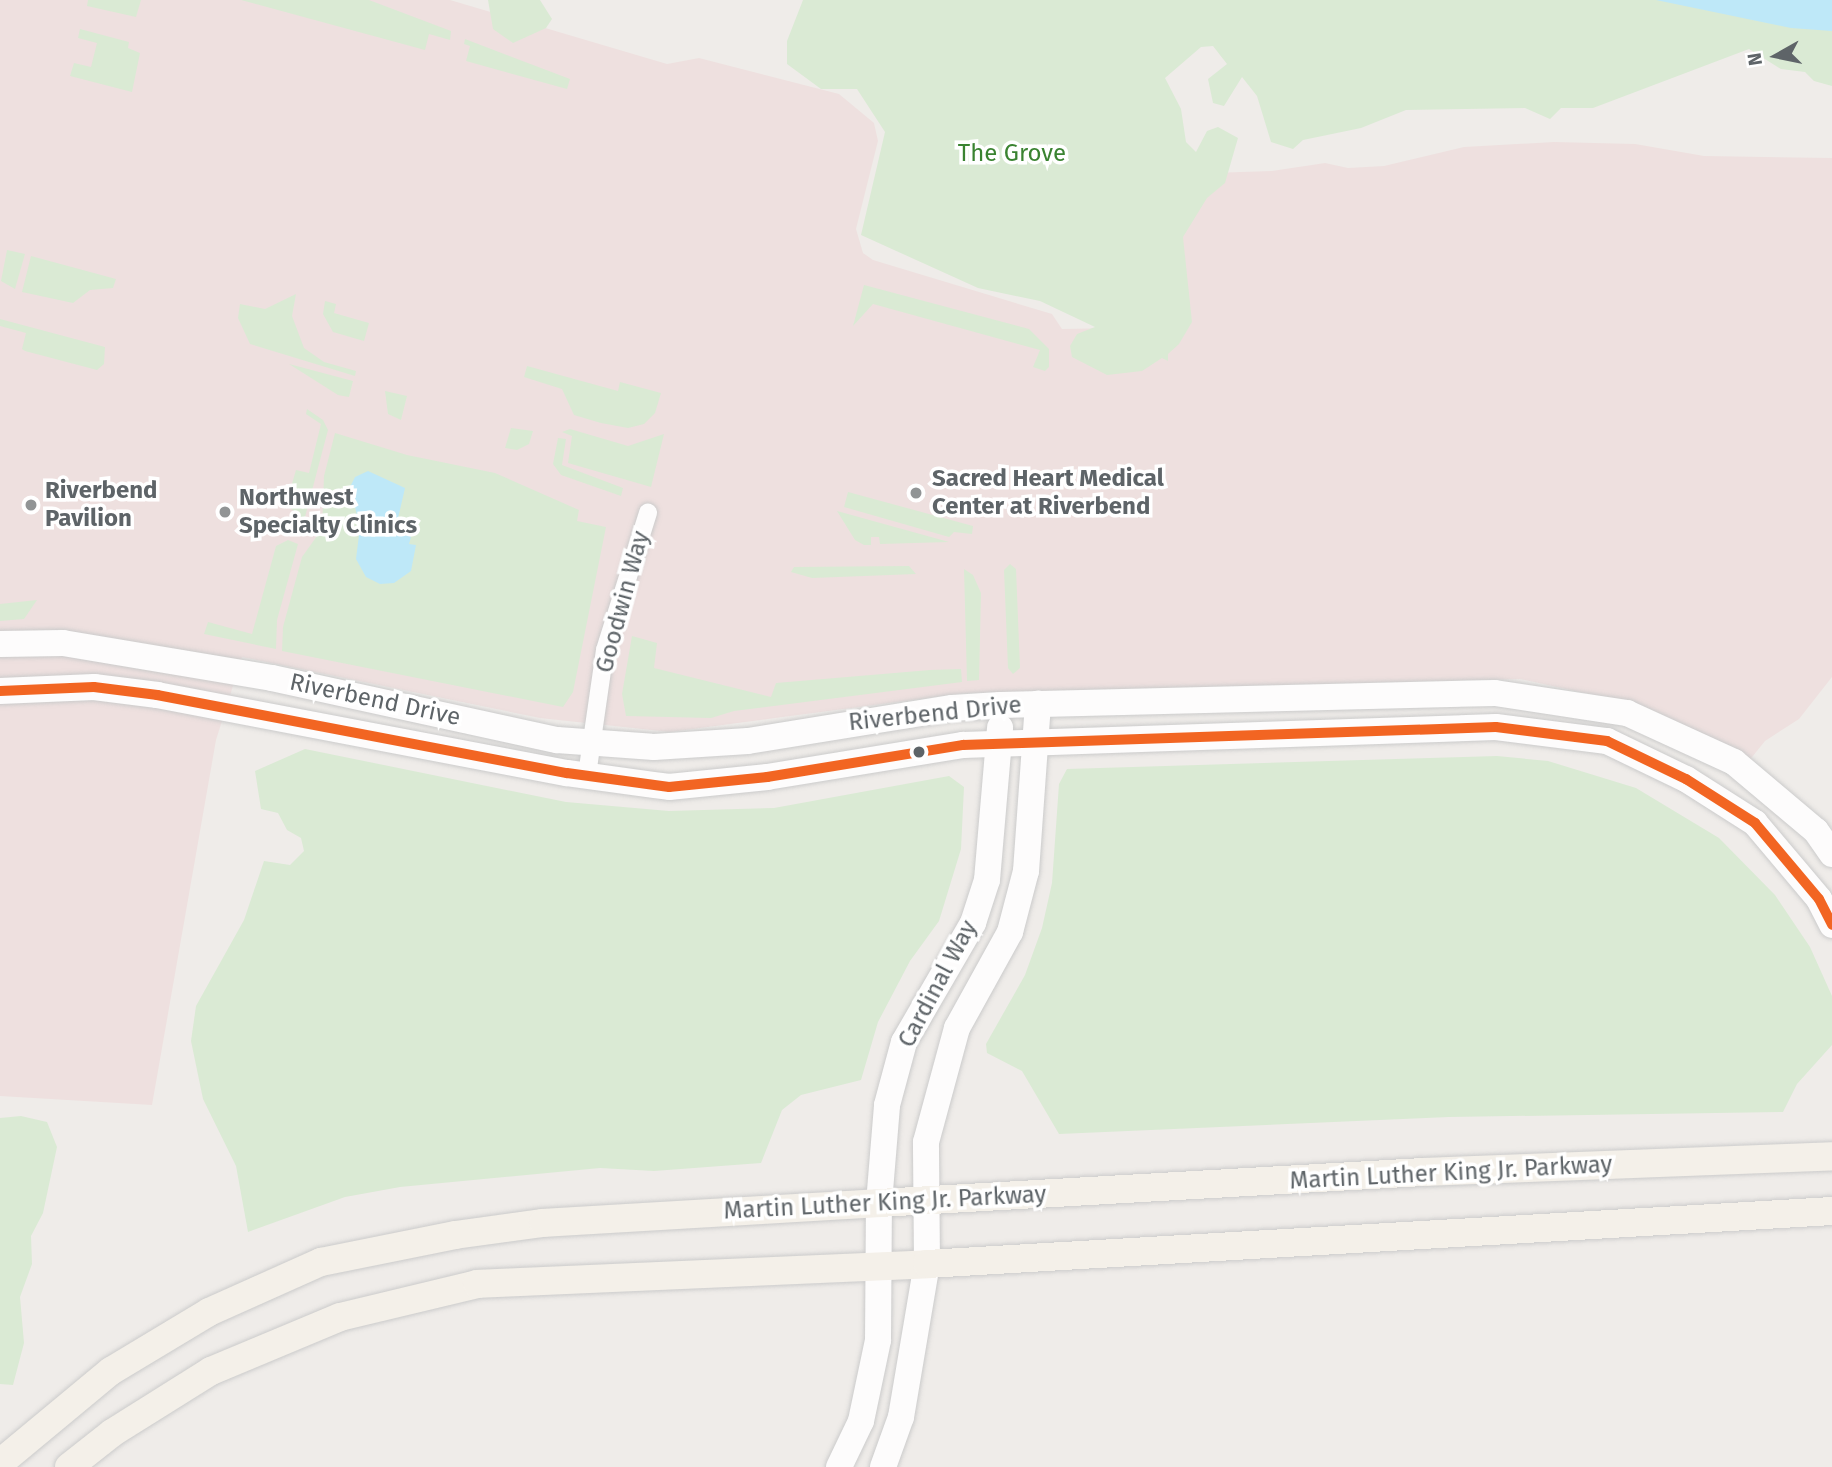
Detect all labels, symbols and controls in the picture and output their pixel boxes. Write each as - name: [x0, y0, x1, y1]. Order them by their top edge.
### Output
- north arrow: [1741, 21, 1811, 91]
- text: N: [1742, 51, 1767, 67]
- park label: The Grove: [958, 140, 1066, 168]
- place label: Sacred Heart Medical Center at Riverbend: [932, 465, 1164, 521]
- place label: Riverbend Pavilion: [45, 477, 157, 533]
- marker: Sacred Heart Medical Center at Riverbend: [906, 483, 926, 503]
- place label: Northwest Specialty Clinics: [239, 484, 417, 540]
- marker: Riverbend Pavilion: [23, 497, 39, 513]
- marker: Northwest Specialty Clinics: [217, 504, 233, 520]
- street label: Goodwin Way: [590, 528, 656, 676]
- street label: Riverbend Drive: [287, 668, 463, 732]
- street label: Riverbend Drive: [847, 691, 1023, 737]
- unlabelled marker: [912, 745, 926, 759]
- street label: Cardinal Way: [892, 916, 984, 1052]
- street label: Martin Luther King Jr. Parkway: [1289, 1150, 1613, 1196]
- street label: Martin Luther King Jr. Parkway: [723, 1180, 1047, 1226]

